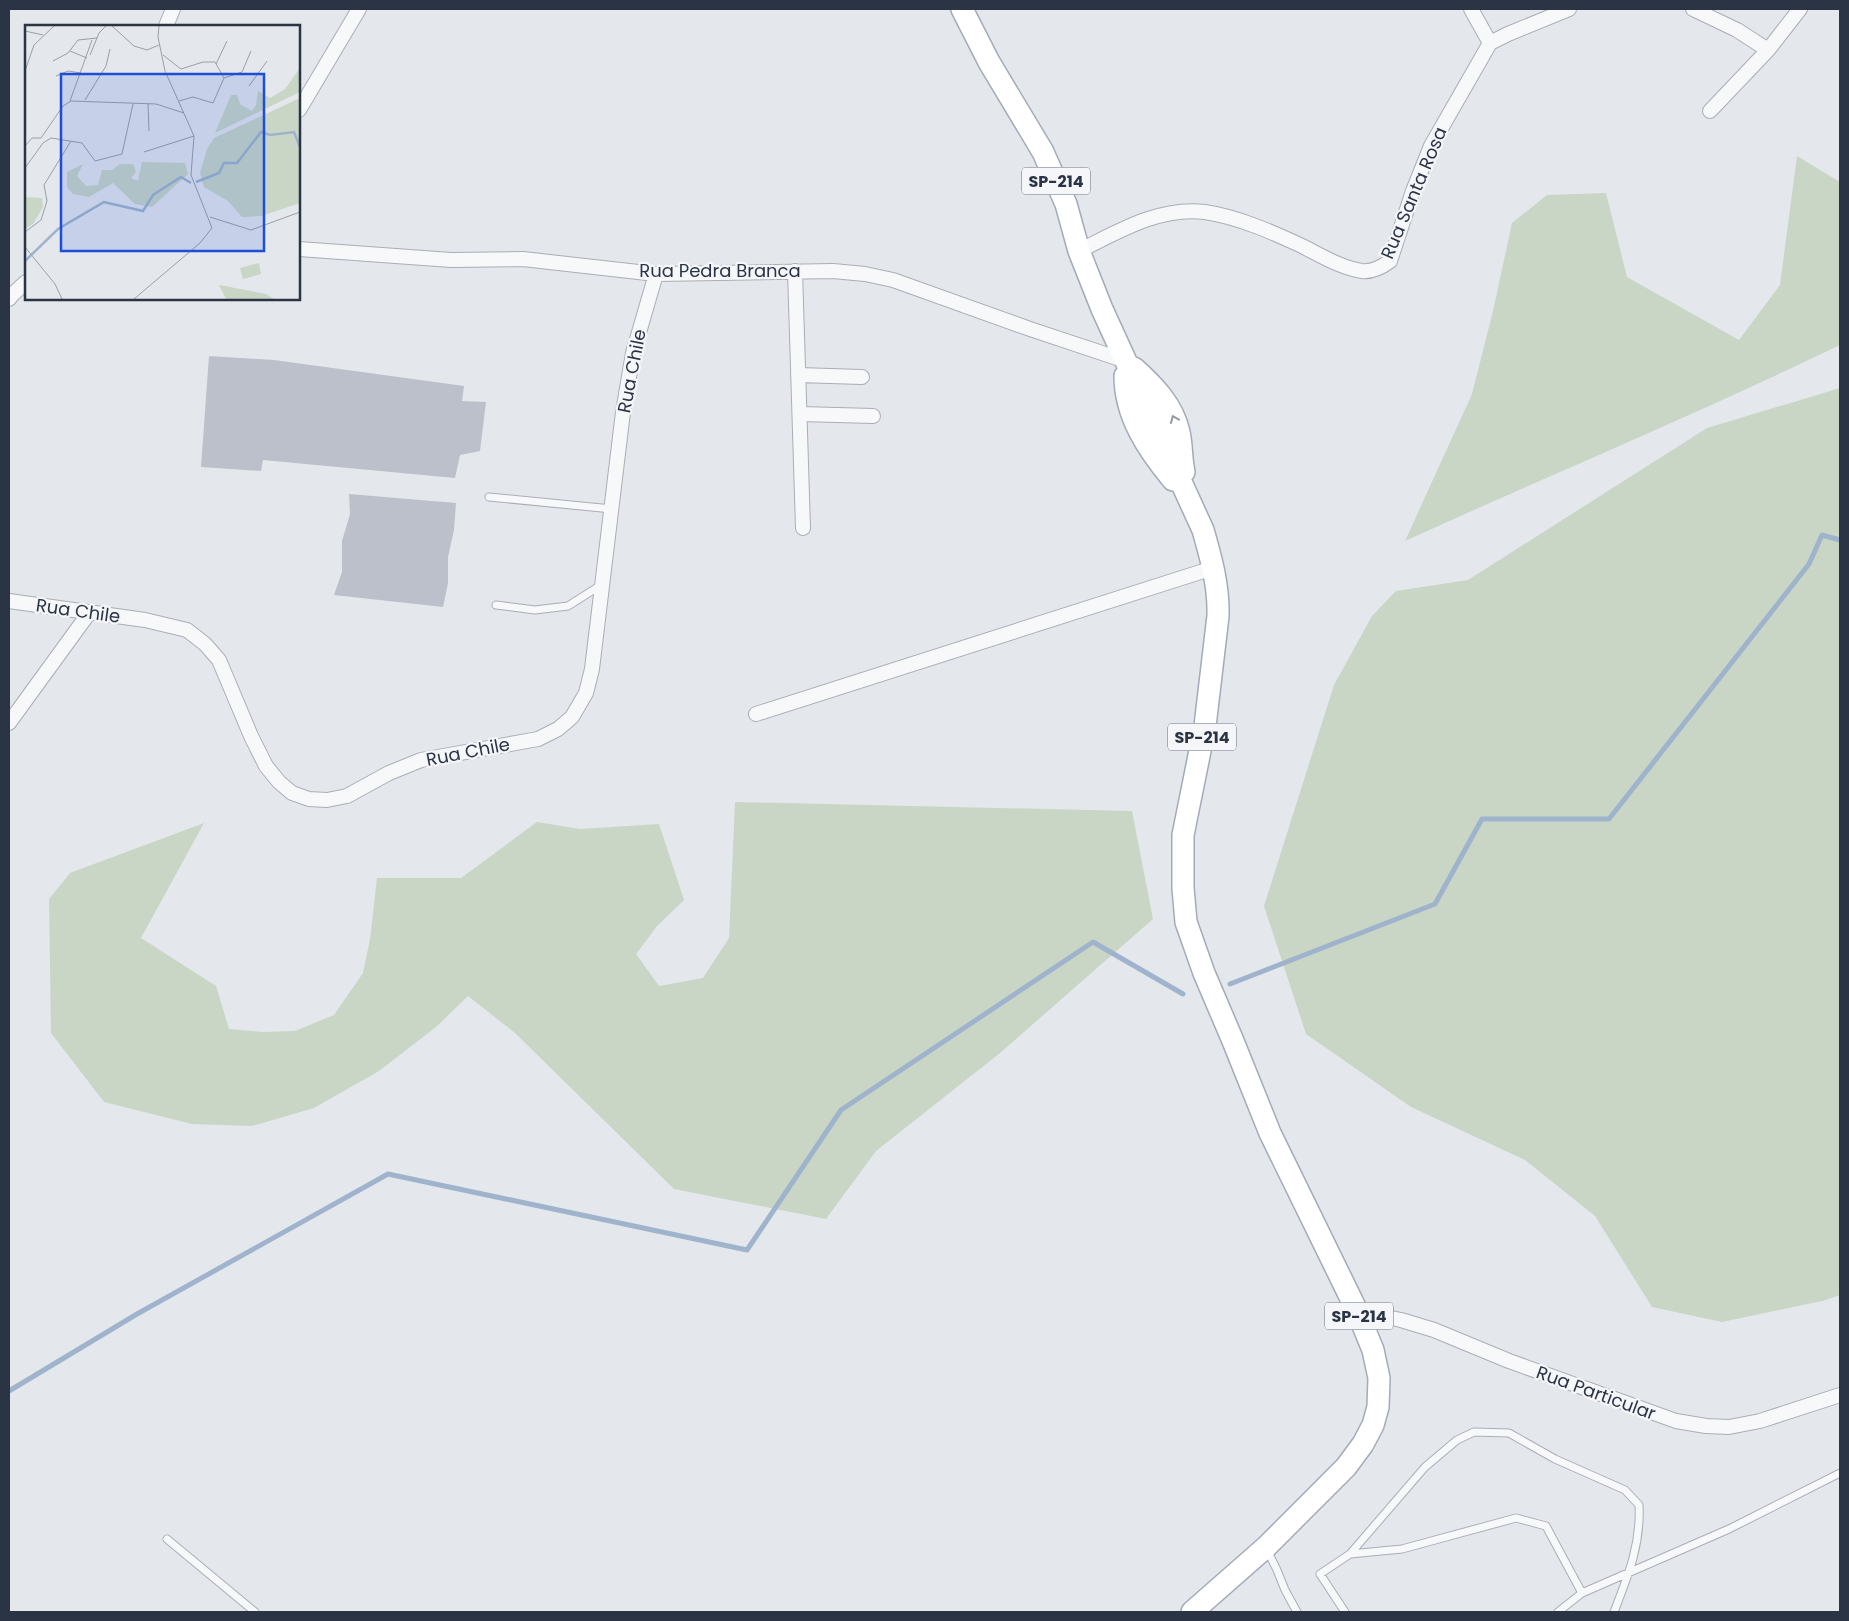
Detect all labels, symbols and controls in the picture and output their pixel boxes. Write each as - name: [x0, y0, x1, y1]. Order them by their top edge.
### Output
- inset map: [25, 25, 300, 300]
- street label: Rua Santa Rosa: [1374, 123, 1453, 263]
- road number: SP-214: [1022, 168, 1090, 195]
- street label: Rua Pedra Branca: [639, 258, 801, 283]
- street label: Rua Chile: [611, 327, 652, 415]
- one-way arrow: [1169, 415, 1180, 424]
- street label: Rua Chile: [34, 592, 122, 629]
- road number: SP-214: [1168, 724, 1236, 750]
- street label: Rua Chile: [424, 731, 512, 772]
- road number: SP-214: [1325, 1302, 1393, 1330]
- street label: Rua Particular: [1533, 1359, 1660, 1426]

